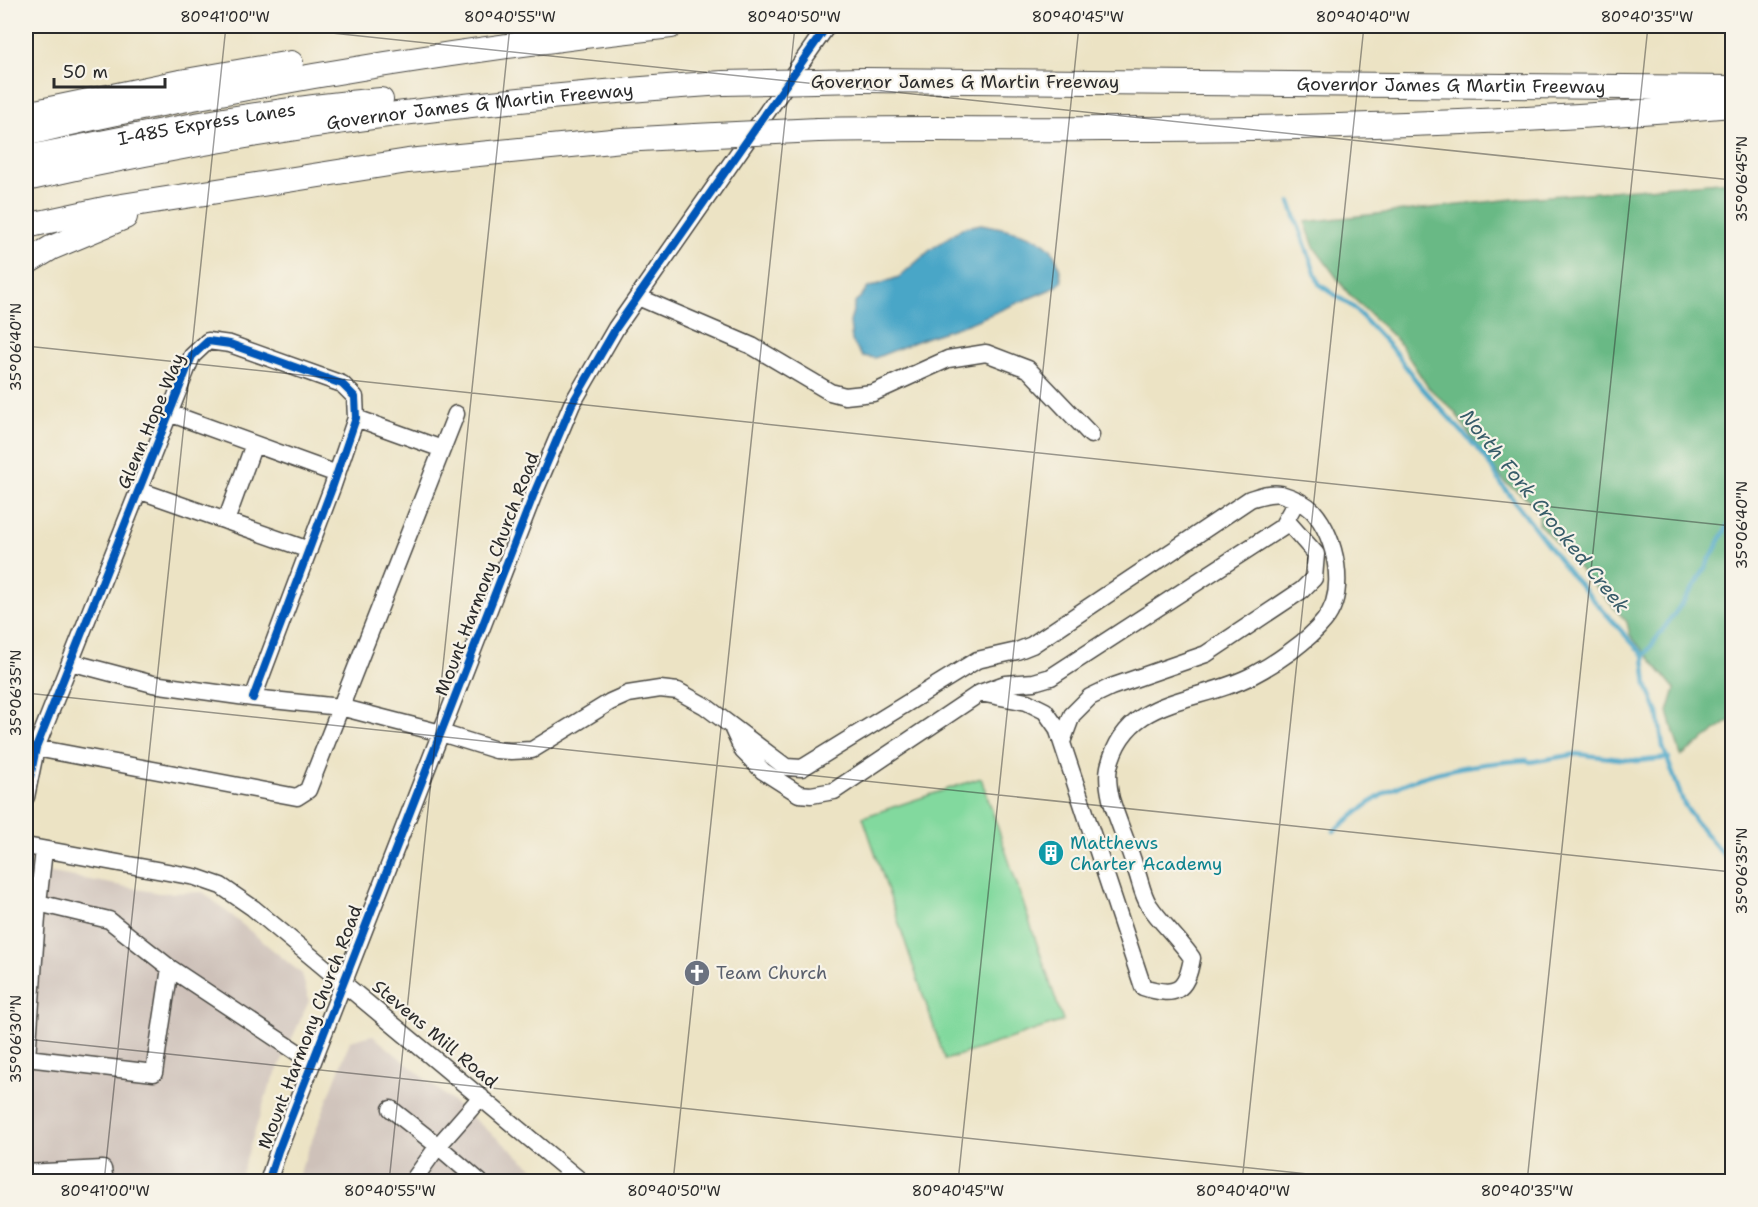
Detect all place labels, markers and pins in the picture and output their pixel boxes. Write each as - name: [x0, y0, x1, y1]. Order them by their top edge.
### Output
- place label: Matthews Charter Academy: [1070, 831, 1222, 876]
- building icon: Matthews Charter Academy: [1036, 838, 1066, 868]
- church icon: Team Church: [682, 958, 712, 988]
- place label: Team Church: [716, 961, 827, 985]

